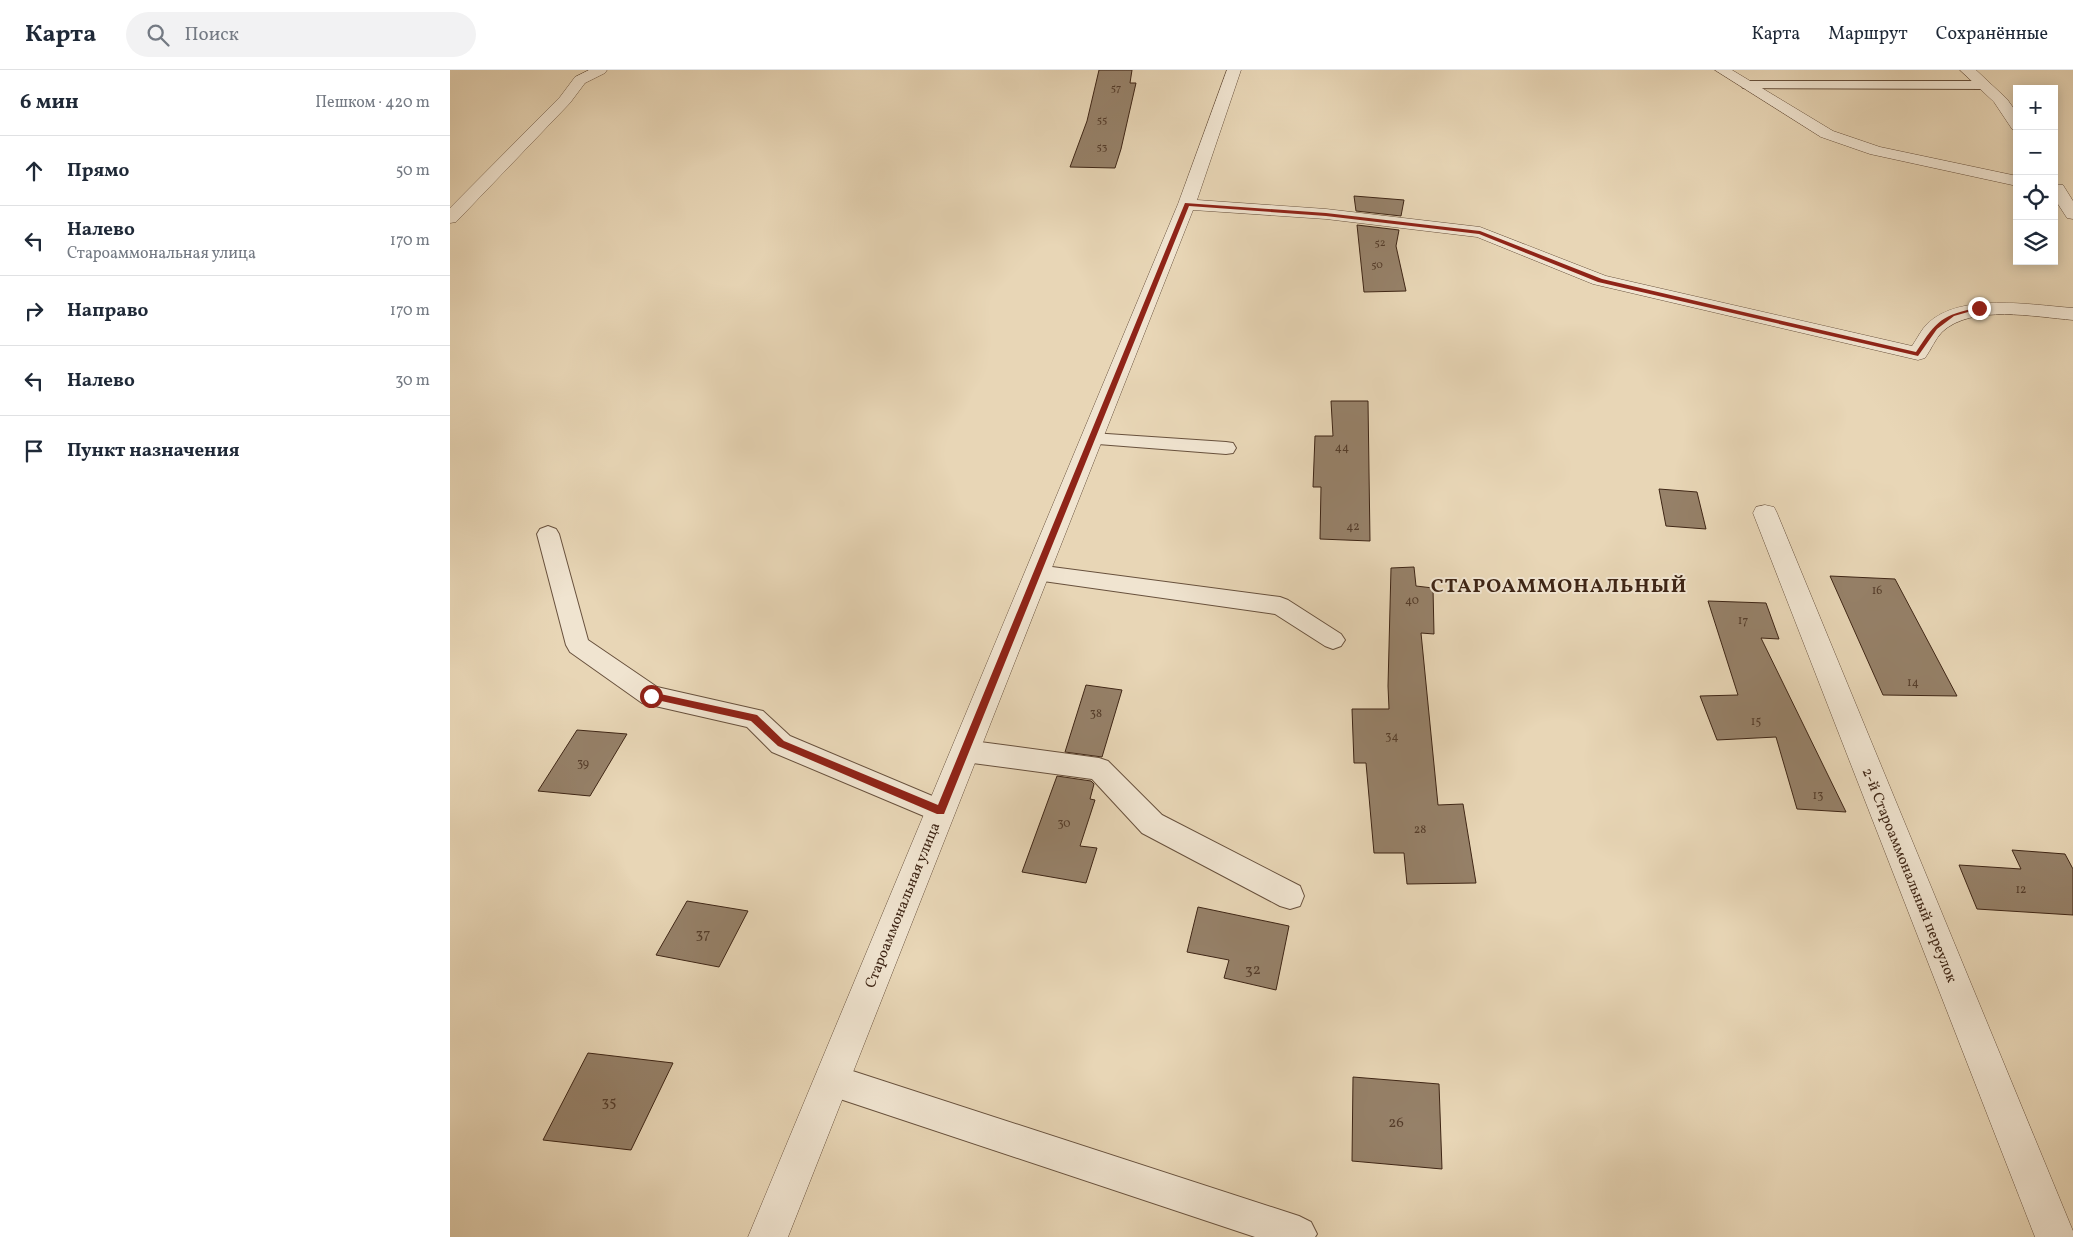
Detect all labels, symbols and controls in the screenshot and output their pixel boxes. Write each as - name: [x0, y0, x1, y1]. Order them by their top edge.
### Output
- search box: [126, 12, 476, 57]
- text: Карта: [25, 18, 96, 52]
- icon: search: [144, 21, 172, 49]
- text: Поиск: [184, 22, 239, 48]
- text: Карта: [1751, 22, 1800, 47]
- text: Маршрут: [1828, 22, 1908, 47]
- text: Сохранённые: [1936, 22, 2048, 47]
- house number: 57: [1111, 81, 1121, 96]
- map controls: [2013, 85, 2058, 265]
- button: +: [2013, 85, 2058, 130]
- text: 6 мин: [20, 88, 79, 117]
- text: Пешком · 420 m: [315, 92, 430, 114]
- house number: 55: [1097, 113, 1107, 128]
- button: −: [2013, 130, 2058, 175]
- house number: 53: [1097, 140, 1108, 155]
- icon: ahead: [20, 157, 48, 185]
- text: Прямо: [67, 158, 129, 184]
- text: 50 m: [396, 160, 430, 182]
- button: locate: [2013, 175, 2058, 220]
- text: Налево: [67, 217, 135, 243]
- button: layers: [2013, 220, 2058, 265]
- icon: left: [20, 227, 48, 255]
- text: 170 m: [390, 230, 430, 252]
- house number: 52: [1374, 236, 1386, 251]
- text: Староаммональная улица: [67, 243, 256, 265]
- house number: 50: [1371, 258, 1383, 273]
- icon: right: [20, 297, 48, 325]
- route end: [1968, 297, 1991, 320]
- text: Направо: [67, 298, 149, 324]
- text: 170 m: [390, 300, 430, 322]
- icon: left: [20, 367, 48, 395]
- text: Налево: [67, 368, 135, 394]
- text: 30 m: [395, 370, 430, 392]
- icon: arrive: [20, 437, 48, 465]
- text: Пункт назначения: [67, 438, 240, 464]
- house number: 44: [1335, 440, 1349, 456]
- house number: 42: [1346, 519, 1360, 535]
- district label: СТАРОАММОНАЛЬНЫЙ: [1431, 573, 1687, 601]
- house number: 16: [1872, 583, 1882, 599]
- house number: 40: [1405, 593, 1419, 609]
- house number: 17: [1738, 613, 1748, 629]
- house number: 14: [1907, 675, 1919, 691]
- route start: [640, 685, 663, 708]
- house number: 38: [1090, 706, 1102, 722]
- house number: 15: [1751, 714, 1761, 730]
- house number: 34: [1385, 729, 1399, 745]
- house number: 39: [577, 756, 589, 772]
- street label: 2-й Староаммональный переулок: [1856, 765, 1961, 986]
- house number: 13: [1813, 788, 1823, 804]
- house number: 30: [1057, 816, 1071, 832]
- street label: Староаммональная улица: [860, 819, 946, 992]
- house number: 28: [1414, 822, 1426, 838]
- house number: 12: [2015, 882, 2027, 898]
- house number: 37: [696, 924, 710, 945]
- house number: 32: [1245, 960, 1261, 981]
- house number: 35: [602, 1092, 616, 1113]
- house number: 26: [1388, 1113, 1404, 1134]

